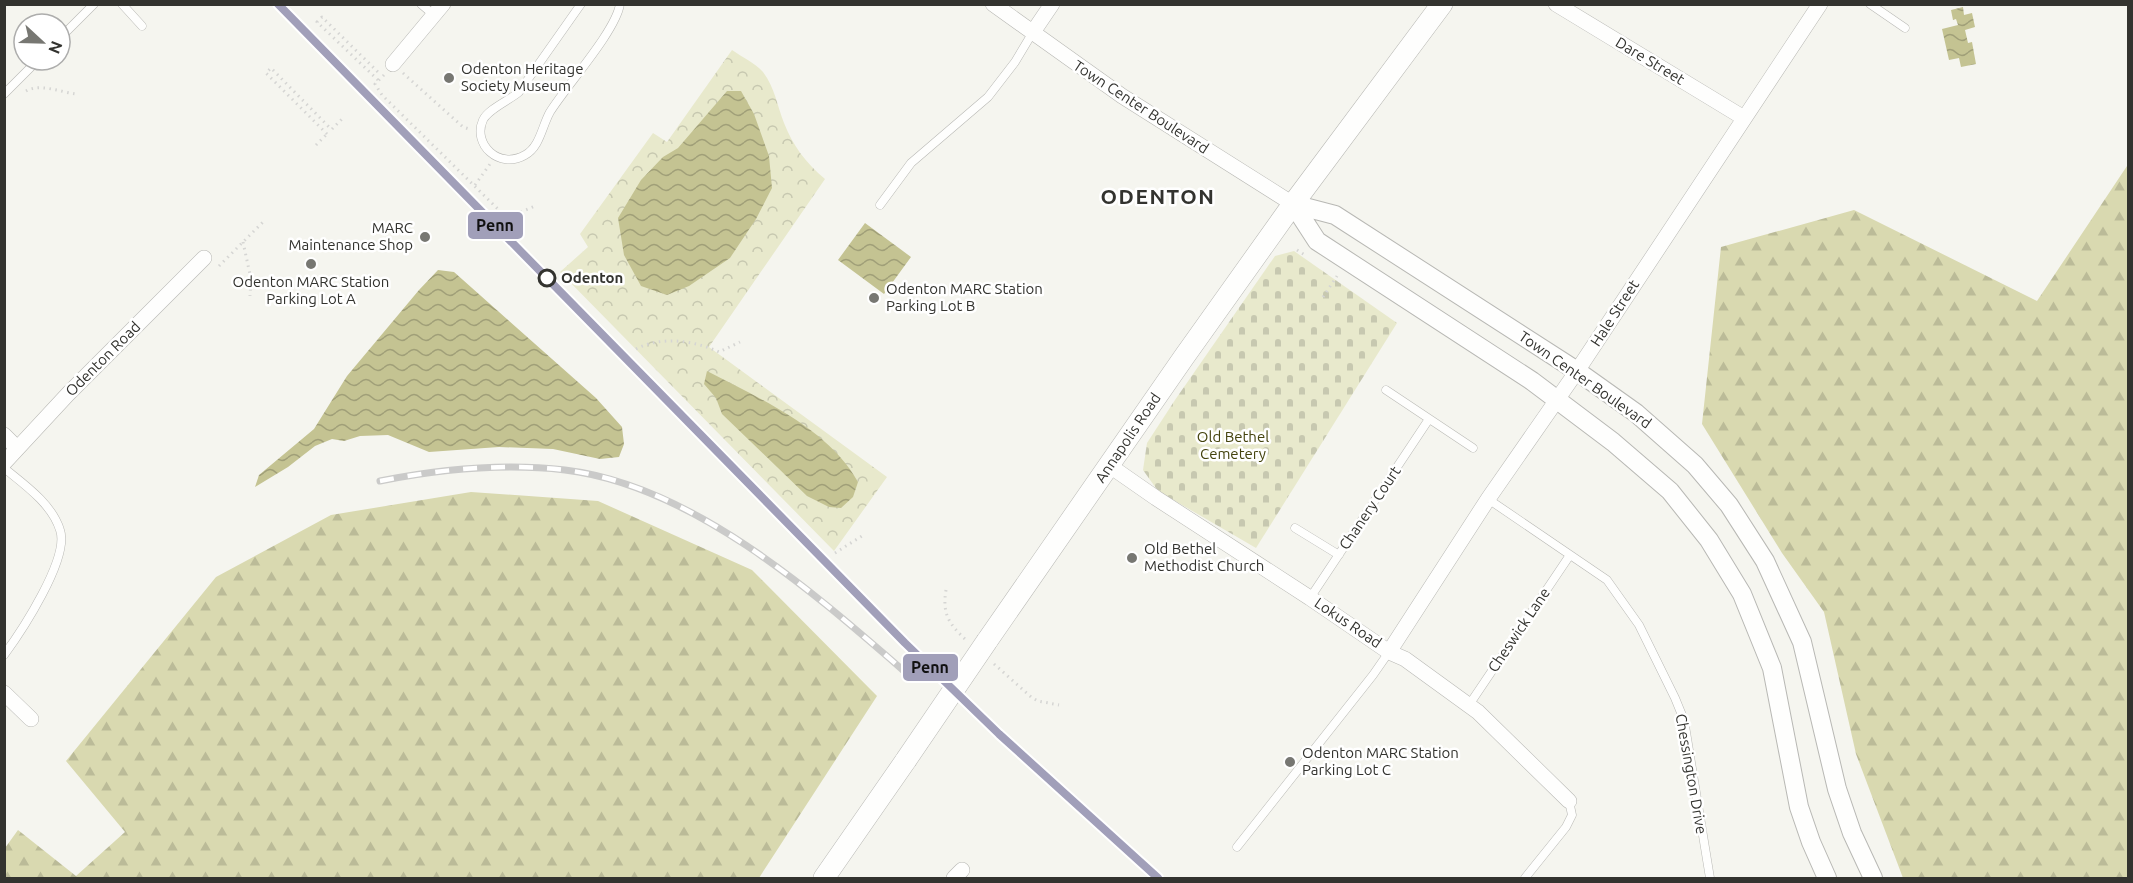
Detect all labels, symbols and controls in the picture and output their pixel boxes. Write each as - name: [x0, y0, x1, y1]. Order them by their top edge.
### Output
- north arrow: [12, 12, 72, 72]
- street label: Dare Street: [1613, 33, 1688, 88]
- text: N: [45, 39, 66, 57]
- street label: Town Center Boulevard: [1070, 56, 1212, 157]
- place label: Odenton Heritage Society Museum: [461, 60, 583, 94]
- marker: Odenton Heritage Society Museum: [442, 71, 456, 85]
- district label: ODENTON: [1101, 184, 1215, 208]
- line badge: Penn: [467, 211, 524, 240]
- text: Penn: [476, 216, 514, 234]
- place label: MARC Maintenance Shop: [288, 219, 413, 253]
- marker: MARC Maintenance Shop: [418, 230, 432, 244]
- marker: Odenton MARC Station Parking Lot A: [304, 257, 318, 271]
- marker: Odenton: [538, 269, 556, 287]
- place label: Odenton: [561, 269, 623, 286]
- place label: Odenton MARC Station Parking Lot A: [233, 273, 389, 307]
- street label: Hale Street: [1587, 276, 1642, 349]
- place label: Odenton MARC Station Parking Lot B: [886, 280, 1043, 314]
- marker: Odenton MARC Station Parking Lot B: [867, 291, 881, 305]
- street label: Odenton Road: [62, 318, 143, 399]
- street label: Town Center Boulevard: [1516, 327, 1655, 432]
- street label: Annapolis Road: [1091, 390, 1164, 486]
- park label: Old Bethel Cemetery: [1197, 428, 1269, 462]
- street label: Chanery Court: [1335, 463, 1404, 553]
- place label: Old Bethel Methodist Church: [1144, 540, 1264, 574]
- marker: Old Bethel Methodist Church: [1125, 551, 1139, 565]
- street label: Cheswick Lane: [1484, 584, 1553, 675]
- street label: Lokus Road: [1312, 594, 1385, 651]
- line badge: Penn: [902, 653, 959, 682]
- text: Penn: [911, 658, 949, 676]
- street label: Chessington Drive: [1673, 712, 1710, 835]
- place label: Odenton MARC Station Parking Lot C: [1302, 744, 1459, 778]
- marker: Odenton MARC Station Parking Lot C: [1283, 755, 1297, 769]

